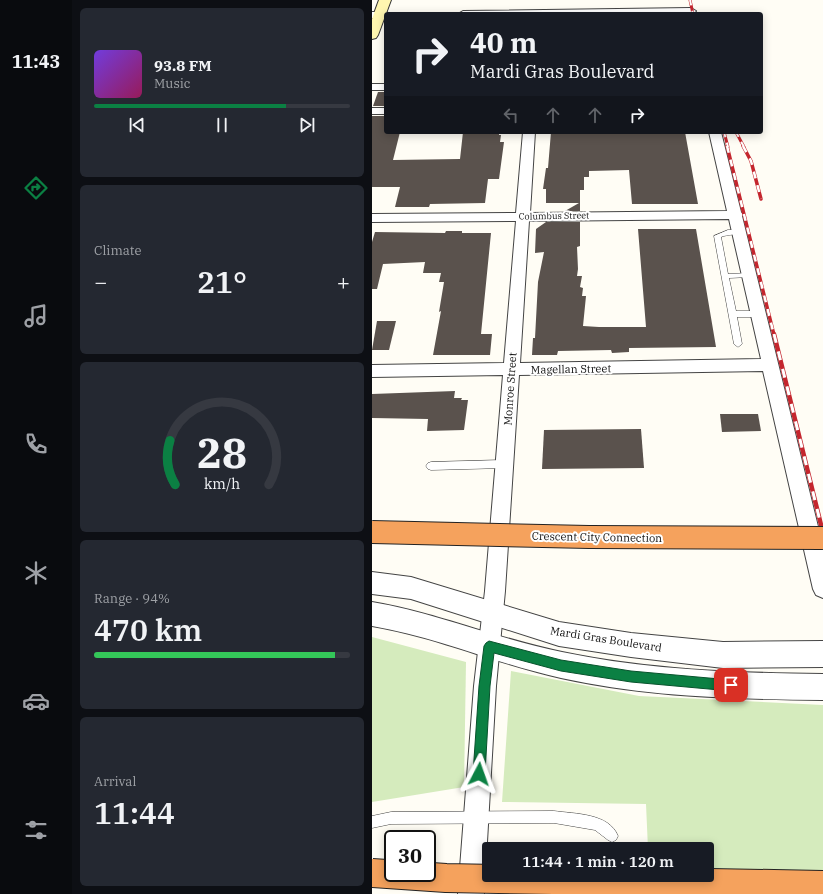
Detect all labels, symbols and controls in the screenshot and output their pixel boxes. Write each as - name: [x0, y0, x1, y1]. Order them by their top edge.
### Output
- text: 40 m: [470, 24, 537, 61]
- icon: right: [404, 28, 456, 80]
- text: 11:43: [12, 50, 60, 73]
- text: 93.8 FM: [154, 56, 212, 75]
- text: Mardi Gras Boulevard: [470, 60, 655, 83]
- text: Music: [154, 75, 191, 92]
- icon: left: [500, 104, 522, 126]
- icon: ahead: [542, 104, 564, 126]
- icon: ahead: [584, 104, 606, 126]
- icon: right: [626, 104, 648, 126]
- icon: previous: [126, 114, 148, 136]
- icon: pause: [211, 114, 233, 136]
- icon: next: [296, 114, 318, 136]
- icon: directions: [22, 174, 50, 202]
- street label: Columbus Street: [519, 209, 589, 222]
- text: Climate: [94, 242, 141, 259]
- text: 21°: [197, 262, 247, 301]
- text: −: [94, 267, 107, 296]
- text: +: [337, 267, 350, 296]
- icon: music: [22, 302, 50, 330]
- street label: Monroe Street: [500, 352, 520, 426]
- street label: Magellan Street: [531, 361, 611, 377]
- text: 28: [197, 425, 247, 479]
- icon: phone: [22, 430, 50, 458]
- text: km/h: [204, 474, 240, 493]
- street label: Crescent City Connection: [532, 529, 662, 545]
- icon: climate: [22, 559, 50, 587]
- text: Range · 94%: [94, 590, 170, 607]
- text: 470 km: [94, 610, 202, 649]
- street label: Mardi Gras Boulevard: [549, 623, 663, 655]
- pin: [714, 668, 748, 702]
- icon: arrive: [720, 674, 742, 696]
- icon: car: [22, 687, 50, 715]
- position arrow: [458, 753, 500, 795]
- text: Arrival: [94, 773, 136, 790]
- text: 11:44: [94, 793, 175, 832]
- icon: filters: [22, 816, 50, 844]
- speed limit sign: 30: [384, 830, 436, 882]
- text: 11:44 · 1 min · 120 m: [522, 852, 674, 871]

